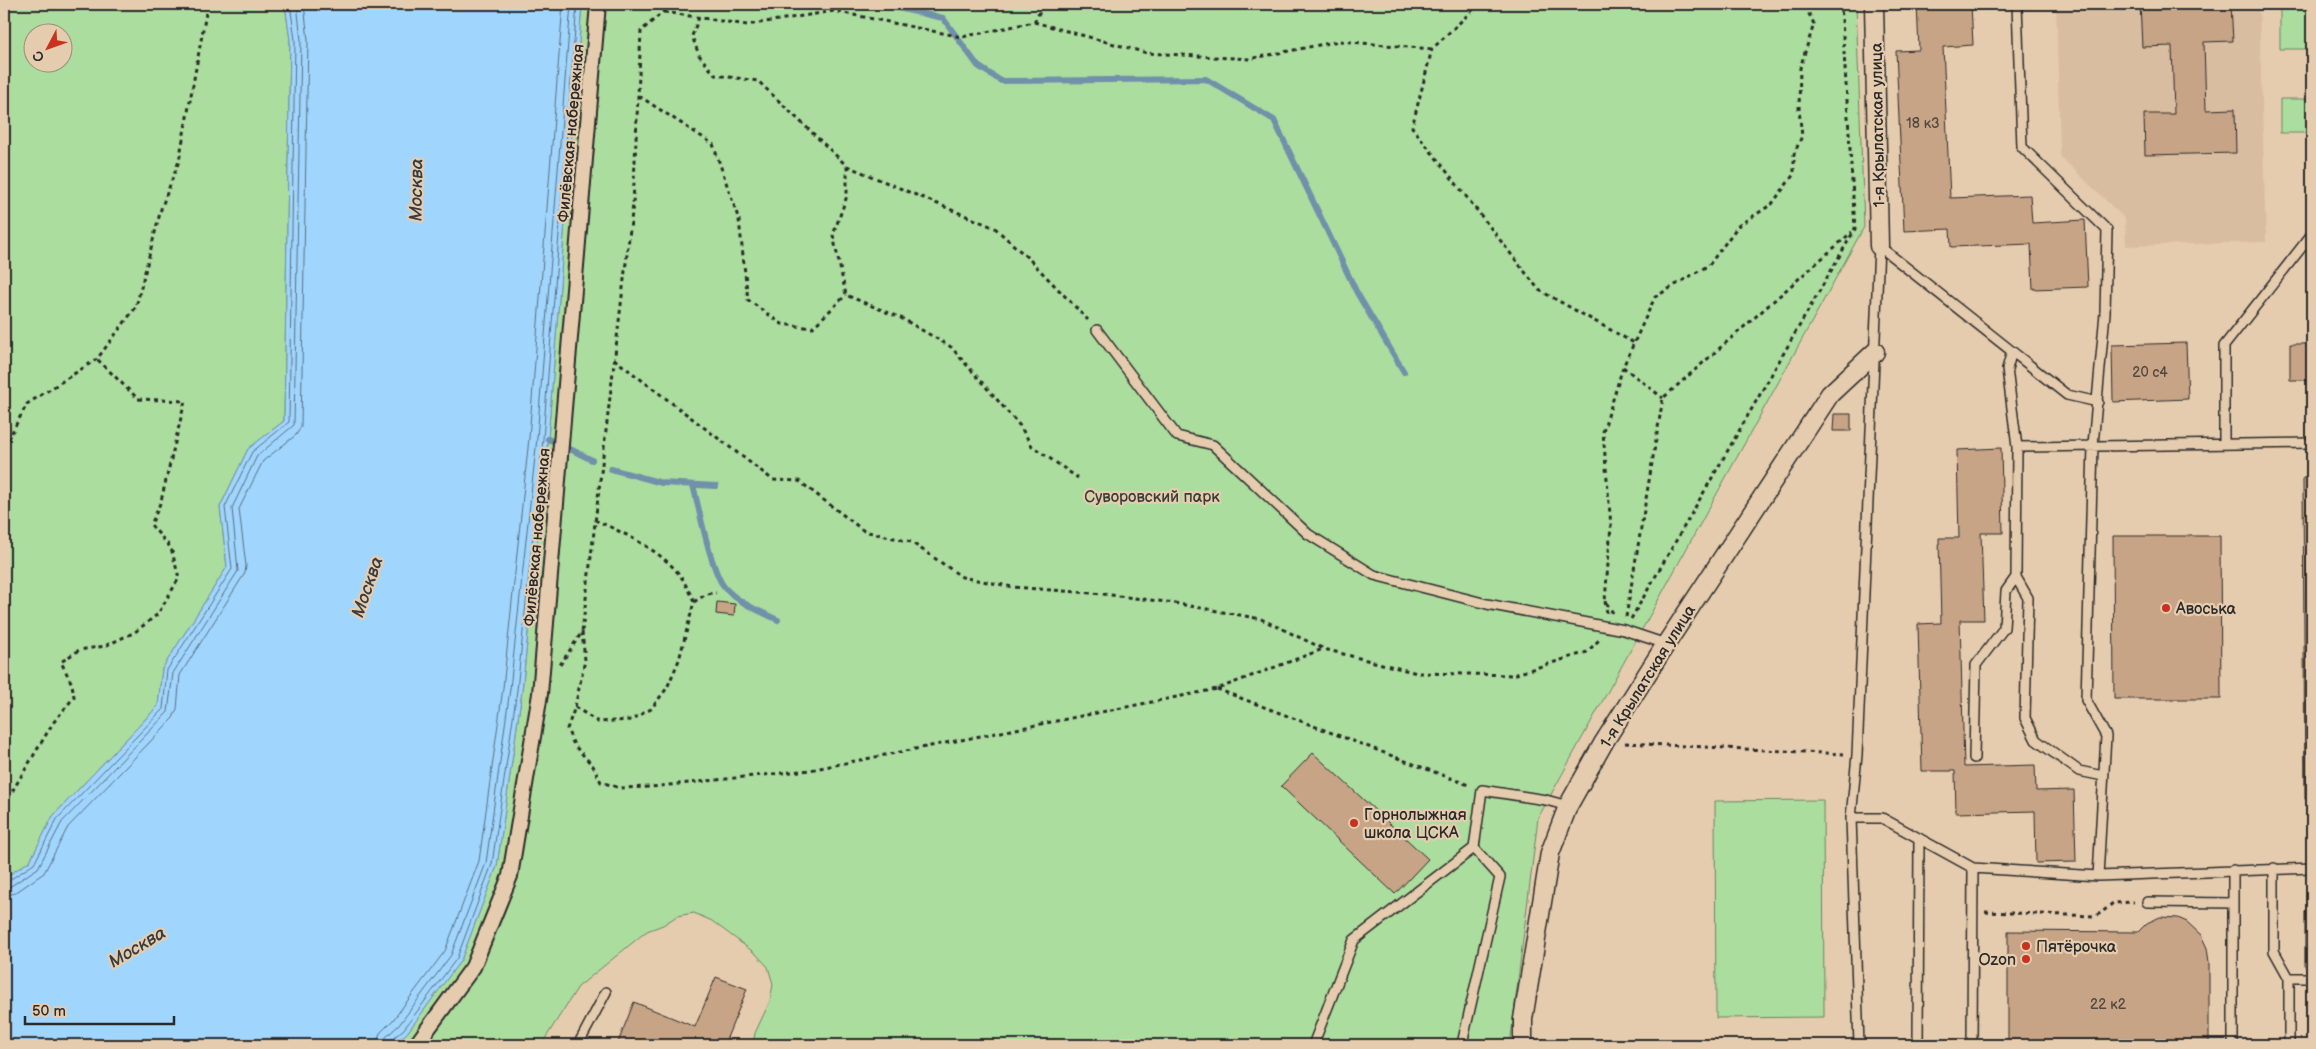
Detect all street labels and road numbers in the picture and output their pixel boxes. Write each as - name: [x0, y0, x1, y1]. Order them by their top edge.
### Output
- street label: 1-я Крылатская улица: [1868, 42, 1889, 208]
- street label: Филёвская набережная: [554, 43, 589, 223]
- street label: Филёвская набережная: [520, 447, 555, 627]
- street label: 1-я Крылатская улица: [1597, 601, 1700, 752]

